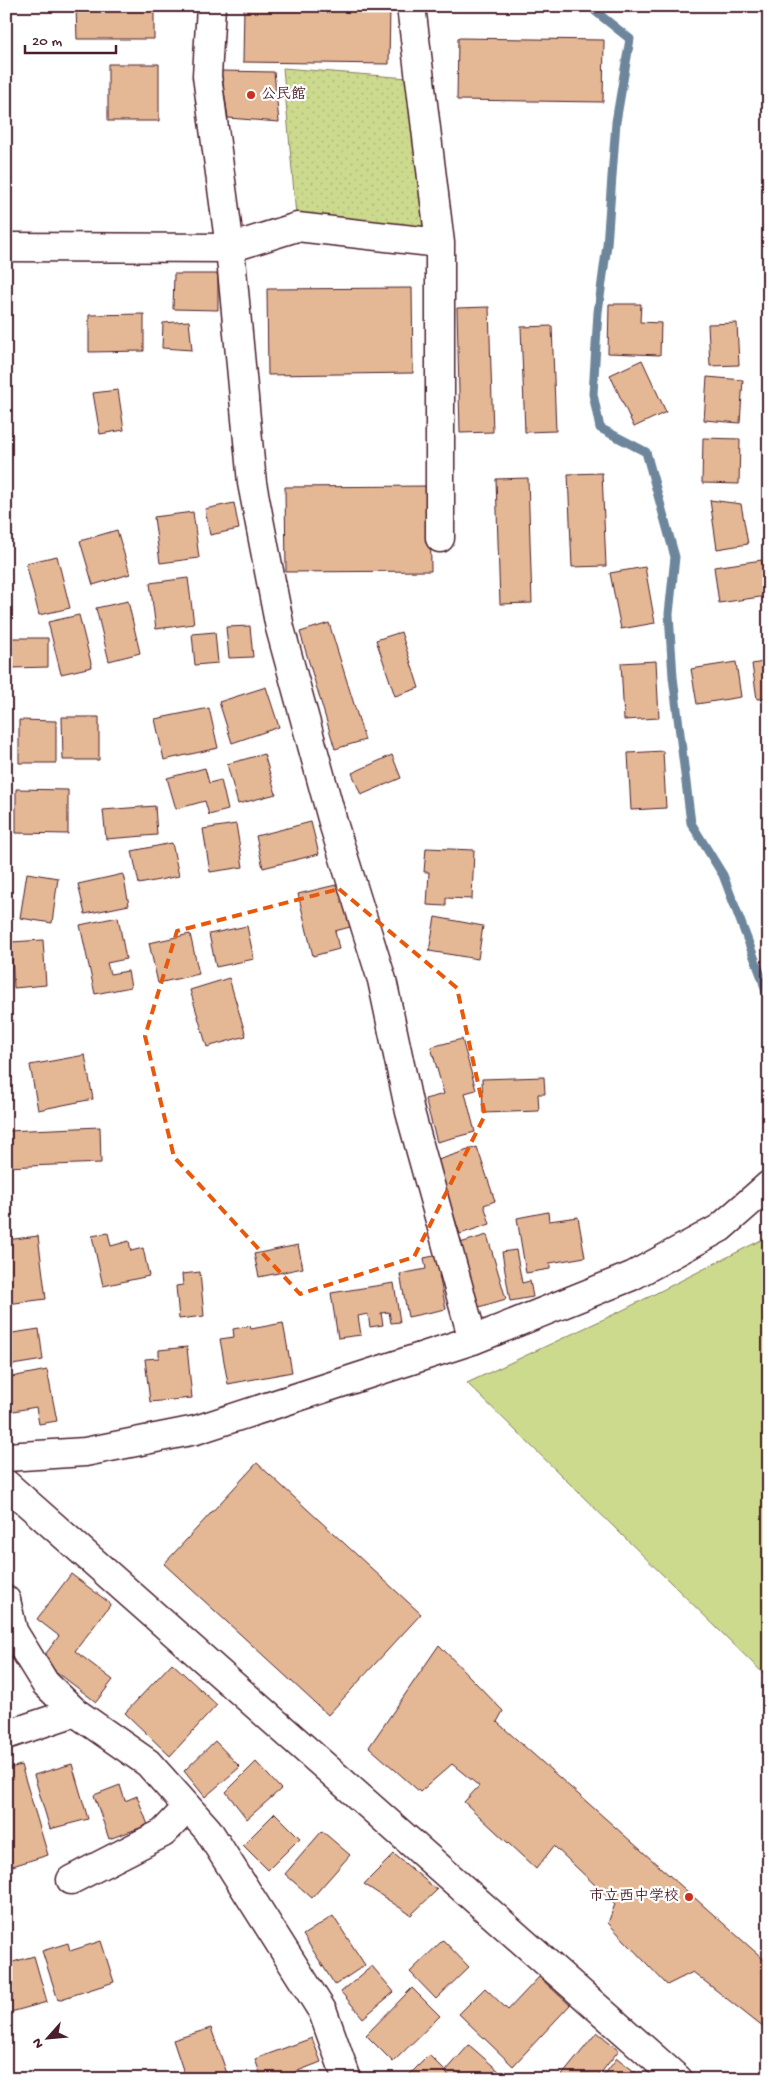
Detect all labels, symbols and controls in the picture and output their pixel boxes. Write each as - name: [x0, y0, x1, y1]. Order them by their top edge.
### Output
- scale bar: [25, 22, 116, 54]
- text: 20 m: [32, 33, 62, 51]
- place label: 公民館: [261, 85, 306, 104]
- marker: 公民館: [245, 89, 257, 101]
- place label: 市立西中学校: [589, 1887, 679, 1906]
- marker: 市立西中学校: [683, 1891, 695, 1903]
- north arrow: [22, 2012, 72, 2062]
- text: N: [29, 2035, 48, 2051]

